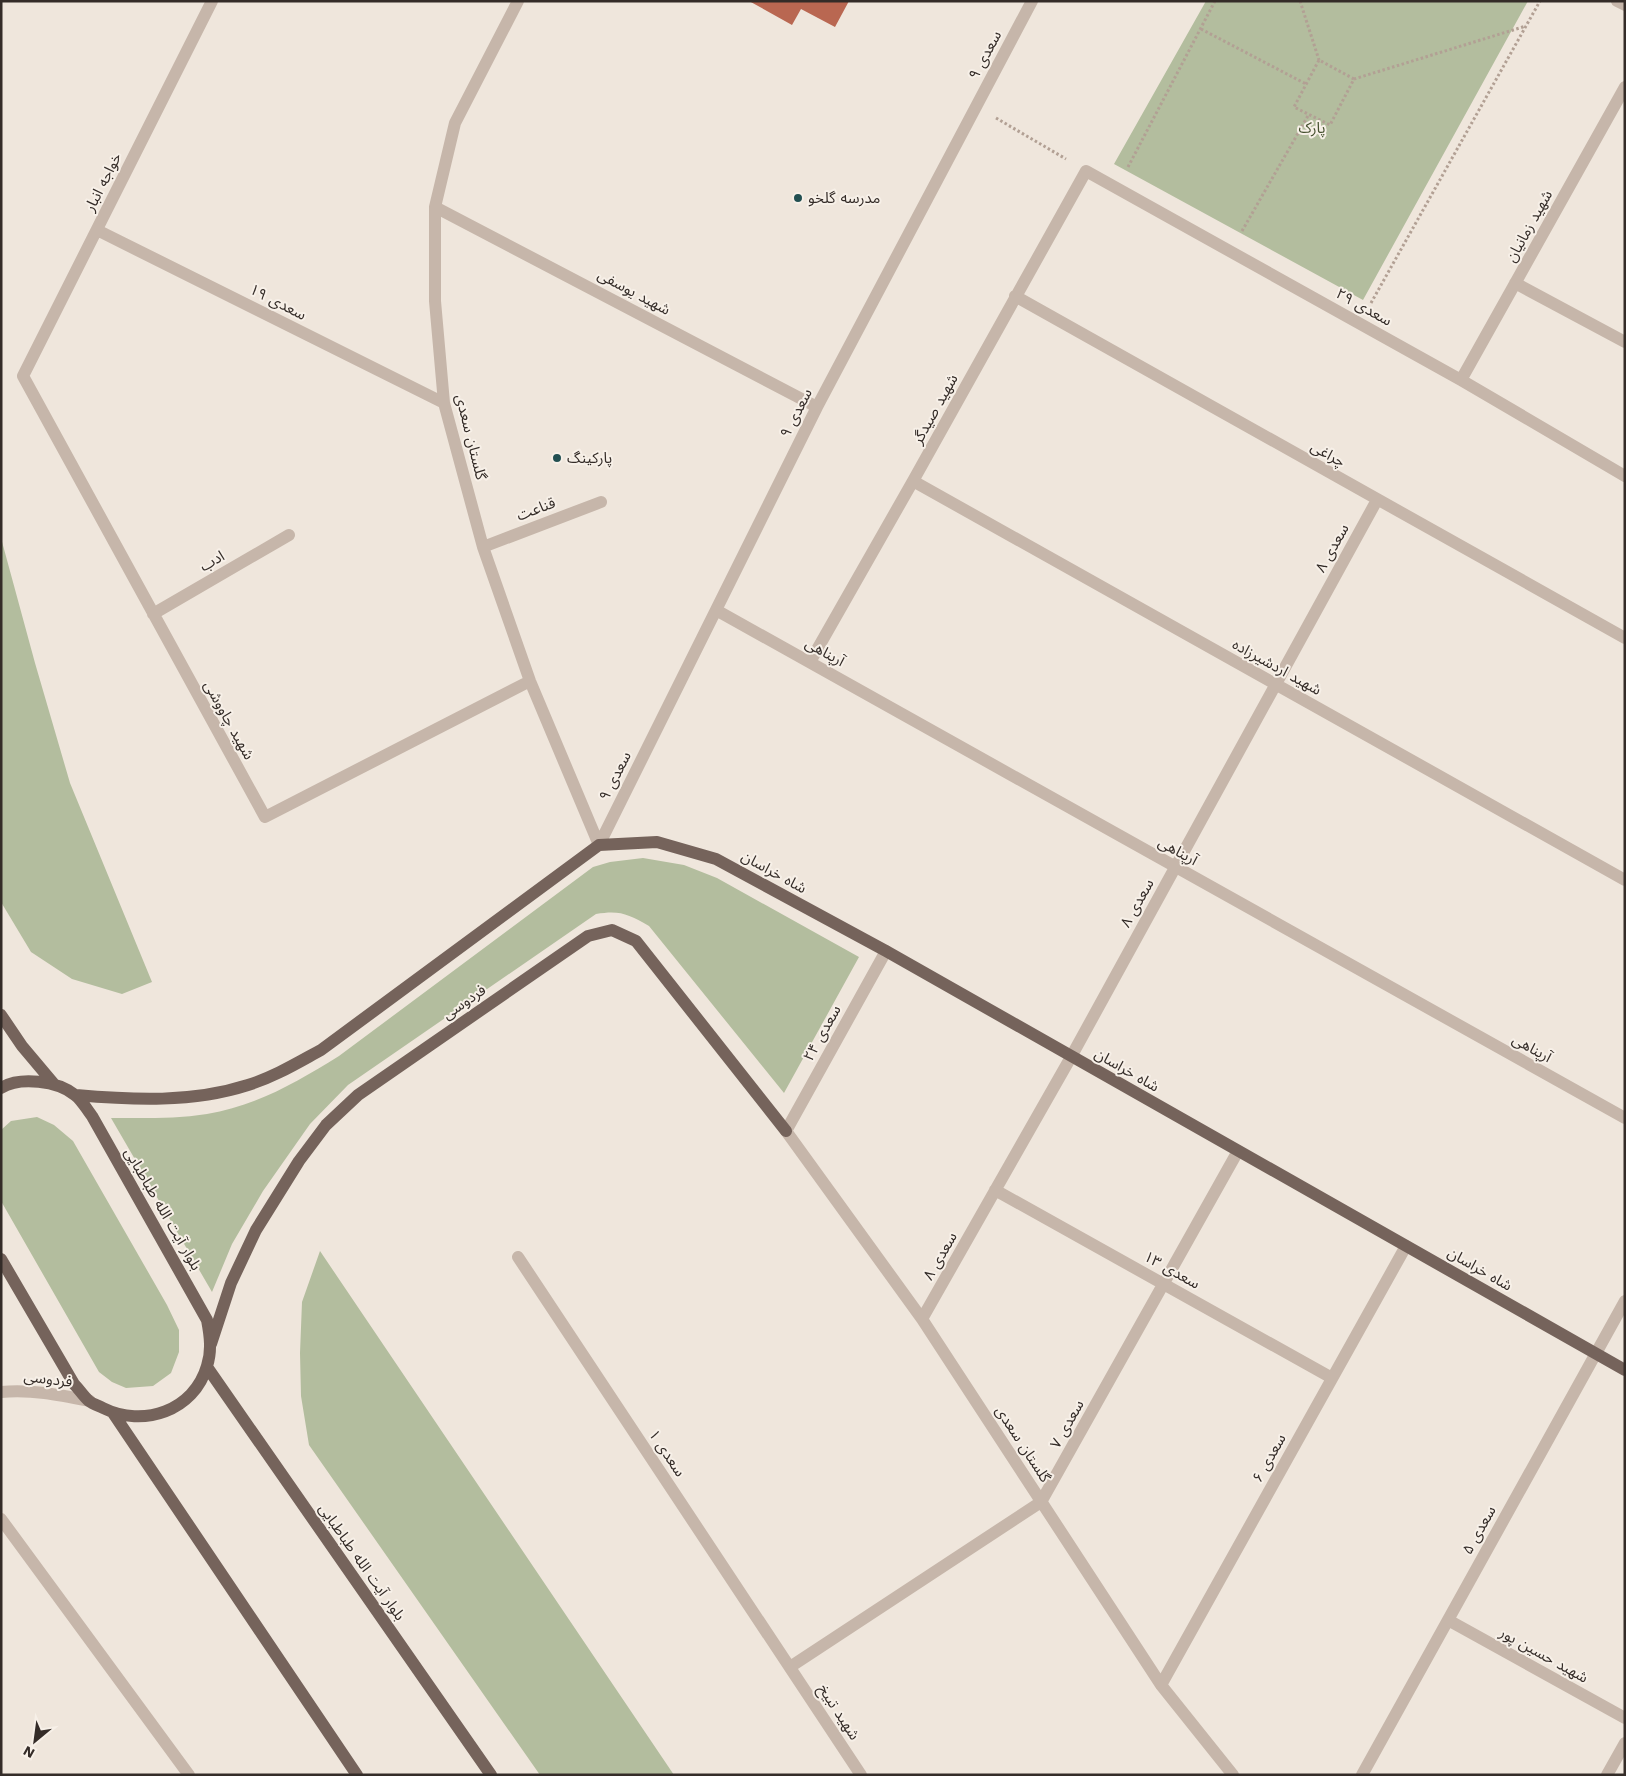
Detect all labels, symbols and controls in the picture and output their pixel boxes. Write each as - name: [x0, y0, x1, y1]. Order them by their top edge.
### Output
- street label: سعدی ۹: [965, 27, 1005, 82]
- park label: پارک: [1299, 119, 1325, 138]
- street label: خواجه انبار: [80, 150, 125, 215]
- street label: شهید زمانیان: [1502, 187, 1556, 265]
- place label: مدرسه گلخو: [808, 189, 880, 207]
- marker: مدرسه گلخو: [792, 192, 804, 204]
- street label: شهید یوسفی: [595, 265, 674, 319]
- street label: سعدی ۱۹: [247, 280, 310, 324]
- street label: سعدی ۲۹: [1333, 284, 1395, 330]
- street label: شهید صیدگر: [908, 371, 962, 448]
- street label: سعدی ۹: [776, 385, 816, 441]
- street label: گلستان سعدی: [452, 392, 491, 483]
- street label: چراغی: [1307, 437, 1348, 472]
- place label: پارکینگ: [567, 449, 612, 468]
- marker: پارکینگ: [551, 452, 563, 464]
- street label: قناعت: [514, 493, 558, 525]
- street label: سعدی ۸: [1311, 520, 1353, 575]
- street label: ادب: [196, 547, 228, 575]
- street label: آرپناهی: [802, 634, 848, 671]
- street label: شهید اردشیرزاده: [1229, 635, 1325, 699]
- street label: شهید چاووشی: [199, 677, 258, 763]
- street label: سعدی ۹: [595, 748, 635, 804]
- street label: آرپناهی: [1155, 833, 1201, 870]
- street label: شاه خراسان: [738, 847, 810, 897]
- street label: سعدی ۸: [1116, 875, 1158, 930]
- street label: فردوسی: [439, 980, 489, 1023]
- street label: سعدی ۲۴: [799, 1002, 845, 1064]
- street label: آرپناهی: [1509, 1030, 1555, 1067]
- street label: شاه خراسان: [1091, 1044, 1163, 1096]
- street label: بلوار آیت الله طباطبایی: [121, 1145, 205, 1273]
- street label: سعدی ۸: [919, 1228, 961, 1283]
- street label: شاه خراسان: [1444, 1243, 1516, 1295]
- street label: سعدی ۱۳: [1141, 1247, 1203, 1293]
- street label: فردوسی: [23, 1367, 74, 1391]
- street label: سعدی ۷: [1046, 1396, 1088, 1451]
- street label: گلستان سعدی: [992, 1402, 1055, 1486]
- street label: سعدی ۱: [645, 1426, 689, 1480]
- street label: سعدی ۶: [1248, 1430, 1290, 1485]
- street label: بلوار آیت الله طباطبایی: [315, 1500, 409, 1624]
- street label: سعدی ۵: [1458, 1502, 1500, 1557]
- street label: شهید حسین پور: [1495, 1623, 1592, 1688]
- street label: شهید تبیخ: [812, 1681, 864, 1745]
- north arrow: [10, 1716, 60, 1766]
- text: N: [20, 1743, 37, 1762]

